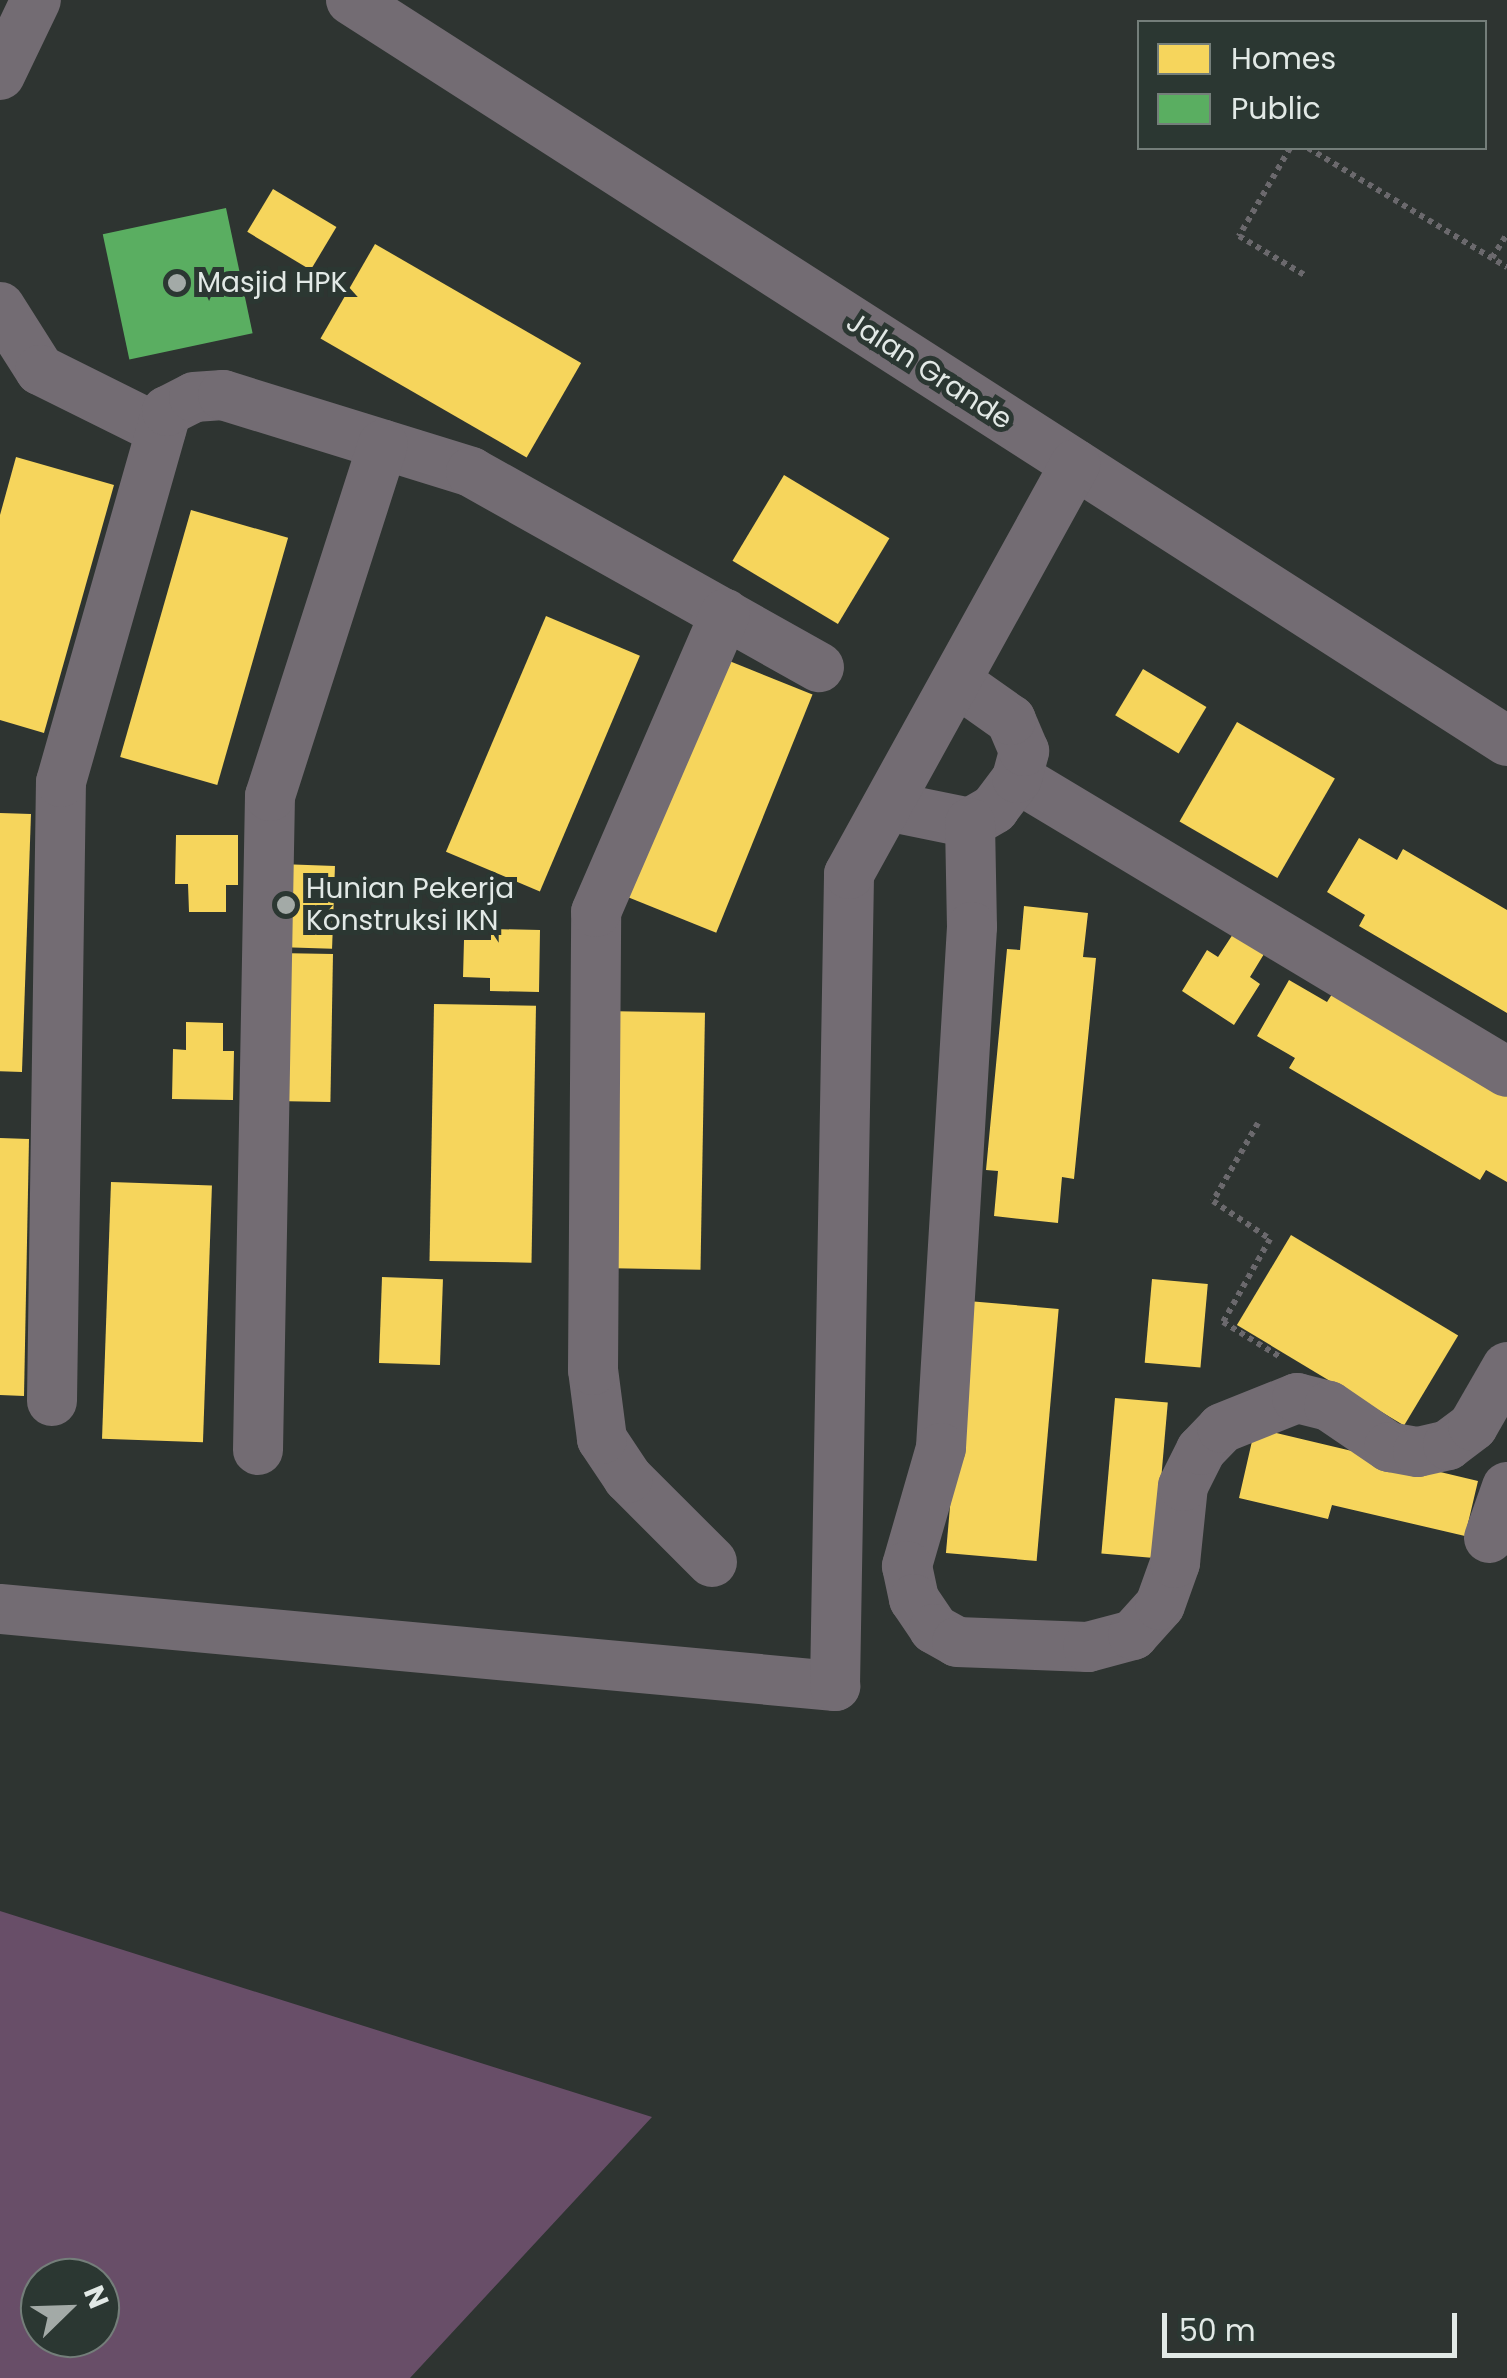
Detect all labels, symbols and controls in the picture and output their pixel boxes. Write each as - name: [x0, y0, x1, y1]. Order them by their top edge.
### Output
- legend: [1137, 20, 1487, 150]
- text: Homes: [1231, 37, 1336, 80]
- text: Public: [1231, 87, 1321, 130]
- place label: Masjid HPK: [197, 266, 347, 300]
- marker: Masjid HPK: [166, 272, 188, 294]
- street label: Jalan Grande: [840, 305, 1018, 437]
- place label: Hunian Pekerja Konstruksi IKN: [306, 872, 514, 938]
- marker: Hunian Pekerja Konstruksi IKN: [275, 894, 297, 916]
- north arrow: [20, 2258, 120, 2358]
- text: N: [74, 2280, 118, 2314]
- scale bar: [1167, 2293, 1462, 2355]
- text: 50 m: [1179, 2309, 1256, 2352]

